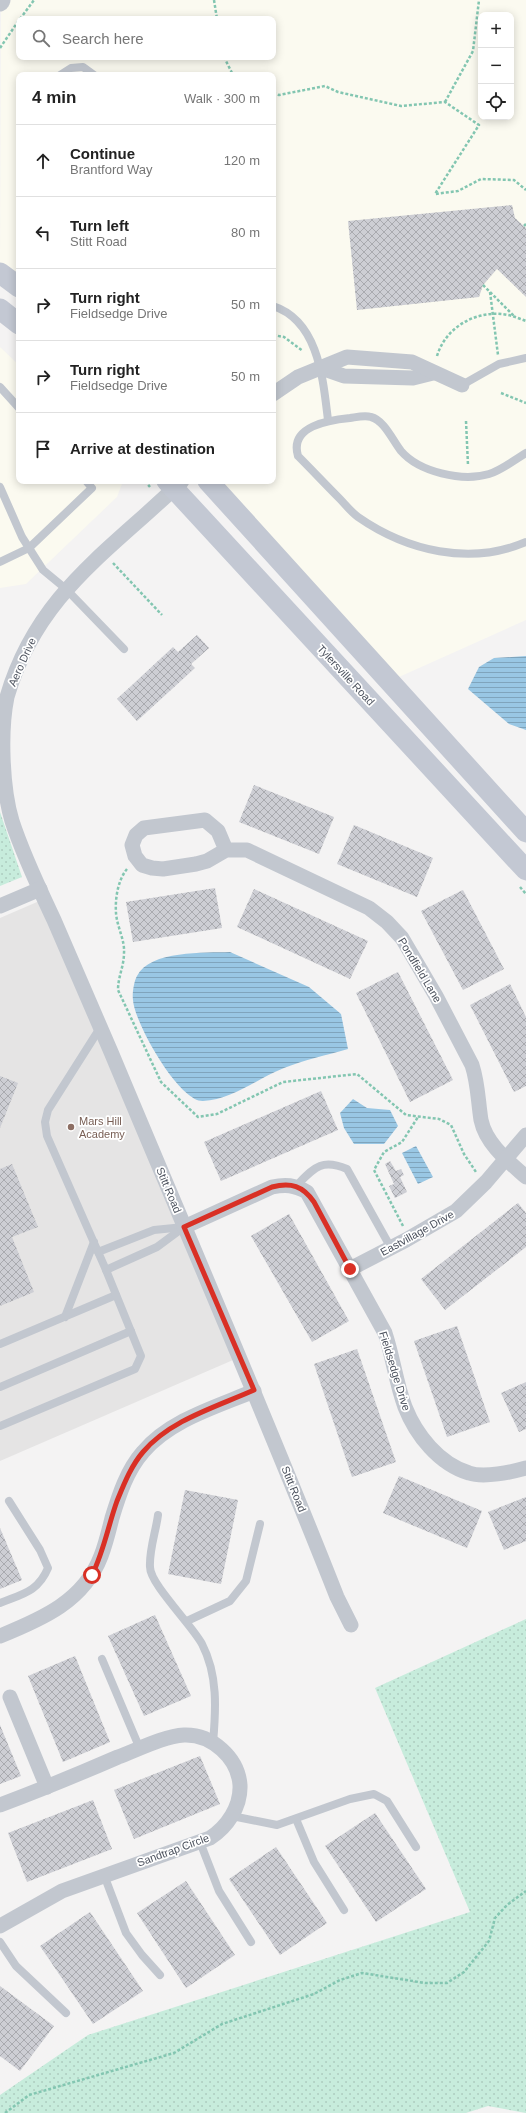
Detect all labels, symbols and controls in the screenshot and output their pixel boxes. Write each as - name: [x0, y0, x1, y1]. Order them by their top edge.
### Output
- map controls: [478, 12, 514, 120]
- button: +: [478, 12, 514, 48]
- search box: [16, 16, 276, 60]
- icon: search: [30, 27, 52, 49]
- text: Search here: [62, 30, 144, 47]
- button: −: [478, 48, 514, 84]
- button: locate: [478, 84, 514, 120]
- text: 4 min: [32, 88, 76, 107]
- text: Walk · 300 m: [184, 91, 260, 106]
- text: Continue: [70, 145, 135, 162]
- icon: ahead: [32, 150, 54, 172]
- text: 120 m: [224, 153, 260, 168]
- text: Brantford Way: [70, 162, 153, 177]
- text: Turn left: [70, 217, 129, 234]
- icon: left: [32, 222, 54, 244]
- text: 80 m: [231, 225, 260, 240]
- text: Stitt Road: [70, 234, 127, 249]
- text: Turn right: [70, 289, 140, 306]
- icon: right: [32, 294, 54, 316]
- text: 50 m: [231, 297, 260, 312]
- text: Fieldsedge Drive: [70, 306, 168, 321]
- text: Turn right: [70, 361, 140, 378]
- icon: right: [32, 366, 54, 388]
- text: 50 m: [231, 369, 260, 384]
- text: Fieldsedge Drive: [70, 378, 168, 393]
- icon: arrive: [32, 438, 54, 460]
- text: Arrive at destination: [70, 440, 215, 457]
- street label: Aero Drive: [6, 636, 38, 688]
- street label: Tylersville Road: [315, 643, 377, 707]
- street label: Pondfield Lane: [396, 935, 444, 1005]
- place label: Mars Hill Academy: [79, 1115, 125, 1140]
- marker: Mars Hill Academy: [66, 1122, 76, 1132]
- street label: Stitt Road: [154, 1165, 184, 1215]
- street label: Eastvillage Drive: [378, 1208, 456, 1258]
- route end: [341, 1260, 359, 1278]
- street label: Fieldsedge Drive: [377, 1330, 413, 1412]
- street label: Stitt Road: [279, 1464, 309, 1514]
- route start: [83, 1566, 101, 1584]
- street label: Sandtrap Circle: [135, 1831, 211, 1869]

